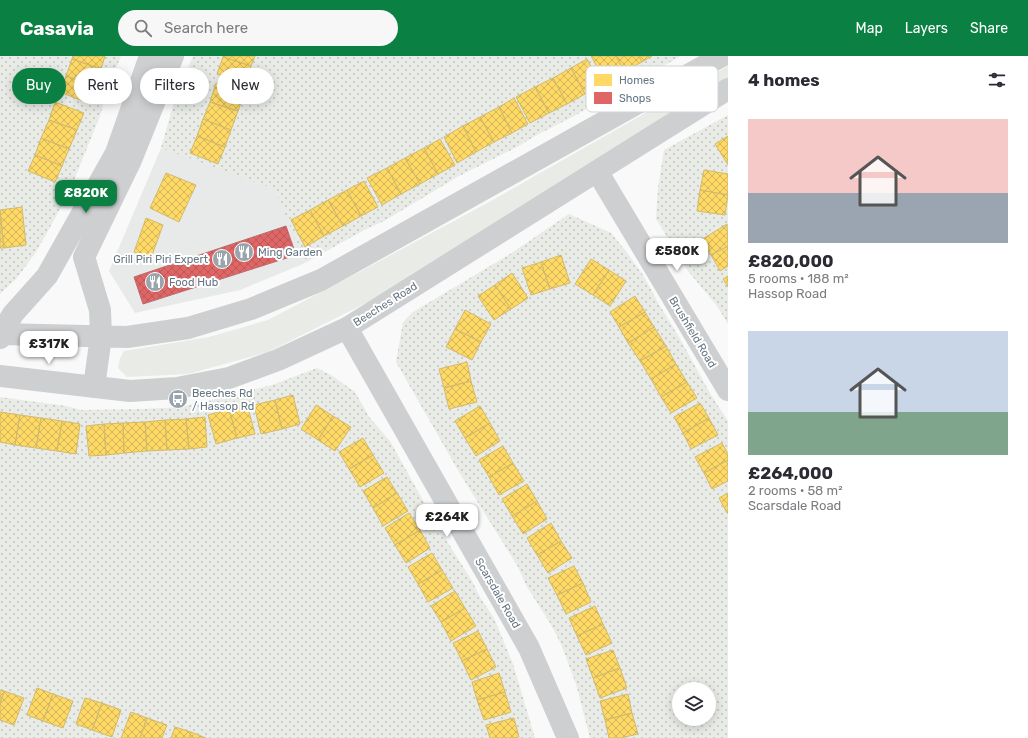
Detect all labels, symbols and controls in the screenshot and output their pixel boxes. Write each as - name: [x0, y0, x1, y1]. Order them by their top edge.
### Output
- search box: [118, 10, 398, 46]
- text: Casavia: [20, 17, 94, 40]
- icon: search: [132, 17, 154, 39]
- text: Search here: [164, 19, 248, 37]
- text: Map: [856, 20, 883, 37]
- text: Layers: [905, 20, 948, 37]
- text: Share: [970, 20, 1008, 37]
- legend: [586, 66, 718, 112]
- chip: Buy: [12, 68, 66, 104]
- chip: Rent: [74, 68, 132, 104]
- chip: Filters: [140, 68, 209, 104]
- chip: New: [217, 68, 274, 104]
- icon: filters: [986, 69, 1008, 91]
- text: 4 homes: [748, 70, 820, 90]
- text: Homes: [619, 74, 655, 87]
- text: Shops: [619, 92, 651, 105]
- icon: home: [842, 145, 914, 217]
- pin: £820K: [58, 180, 114, 214]
- text: £820K: [64, 185, 108, 200]
- pin: £580K: [649, 238, 705, 272]
- restaurant icon: Ming Garden: [233, 241, 255, 263]
- text: £580K: [655, 243, 699, 258]
- place label: Ming Garden: [258, 246, 322, 259]
- restaurant icon: Grill Piri Piri Expert: [211, 248, 233, 270]
- text: £820,000: [748, 251, 834, 271]
- place label: Grill Piri Piri Expert: [113, 253, 209, 266]
- restaurant icon: Food Hub: [144, 271, 166, 293]
- text: 5 rooms · 188 m²: [748, 271, 849, 286]
- place label: Food Hub: [169, 276, 218, 289]
- street label: Beeches Road: [351, 280, 420, 329]
- text: Hassop Road: [748, 286, 827, 301]
- street label: Brushfield Road: [666, 294, 719, 370]
- pin: £317K: [21, 331, 77, 365]
- text: £317K: [29, 336, 69, 351]
- icon: home: [842, 357, 914, 429]
- place label: Beeches Rd / Hassop Rd: [192, 387, 254, 413]
- bus stop icon: Beeches Rd / Hassop Rd: [167, 388, 189, 410]
- text: £264,000: [748, 463, 833, 483]
- text: 2 rooms · 58 m²: [748, 483, 843, 498]
- text: Scarsdale Road: [748, 498, 841, 513]
- pin: £264K: [419, 504, 475, 538]
- text: £264K: [425, 509, 469, 524]
- street label: Scarsdale Road: [472, 556, 523, 631]
- map controls: [672, 682, 716, 726]
- button: layers: [672, 682, 716, 726]

